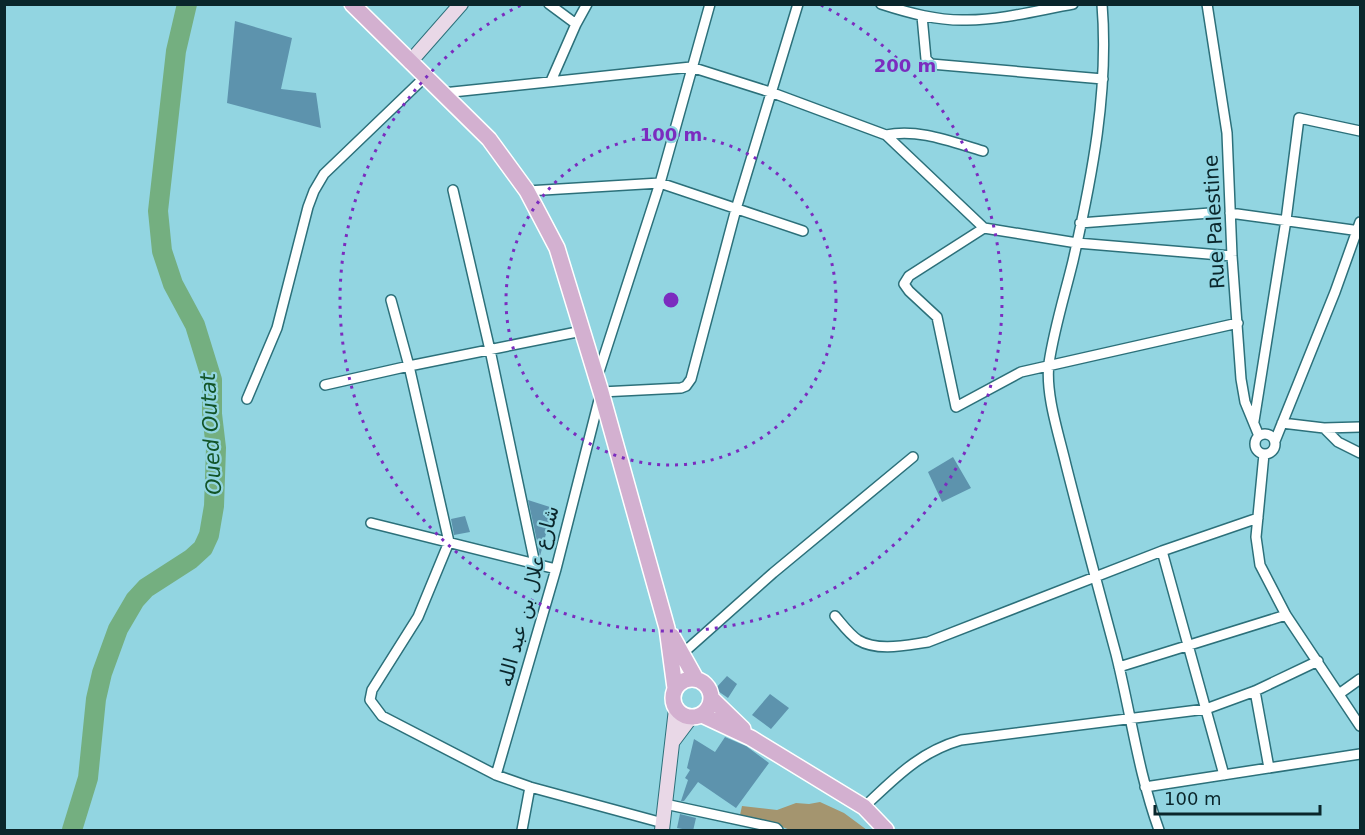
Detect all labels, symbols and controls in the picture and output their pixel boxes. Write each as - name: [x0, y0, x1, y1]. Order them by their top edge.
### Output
- text: 200 m: [874, 55, 936, 76]
- text: 100 m: [640, 124, 702, 145]
- street label: Rue Palestine: [1198, 154, 1230, 290]
- centre of rings: [661, 290, 681, 310]
- water label: Oued Outat: [196, 372, 226, 496]
- street label: شارع علال بن عبد الله: [492, 503, 564, 689]
- scale bar: [1155, 778, 1320, 816]
- text: 100 m: [1164, 788, 1222, 809]

